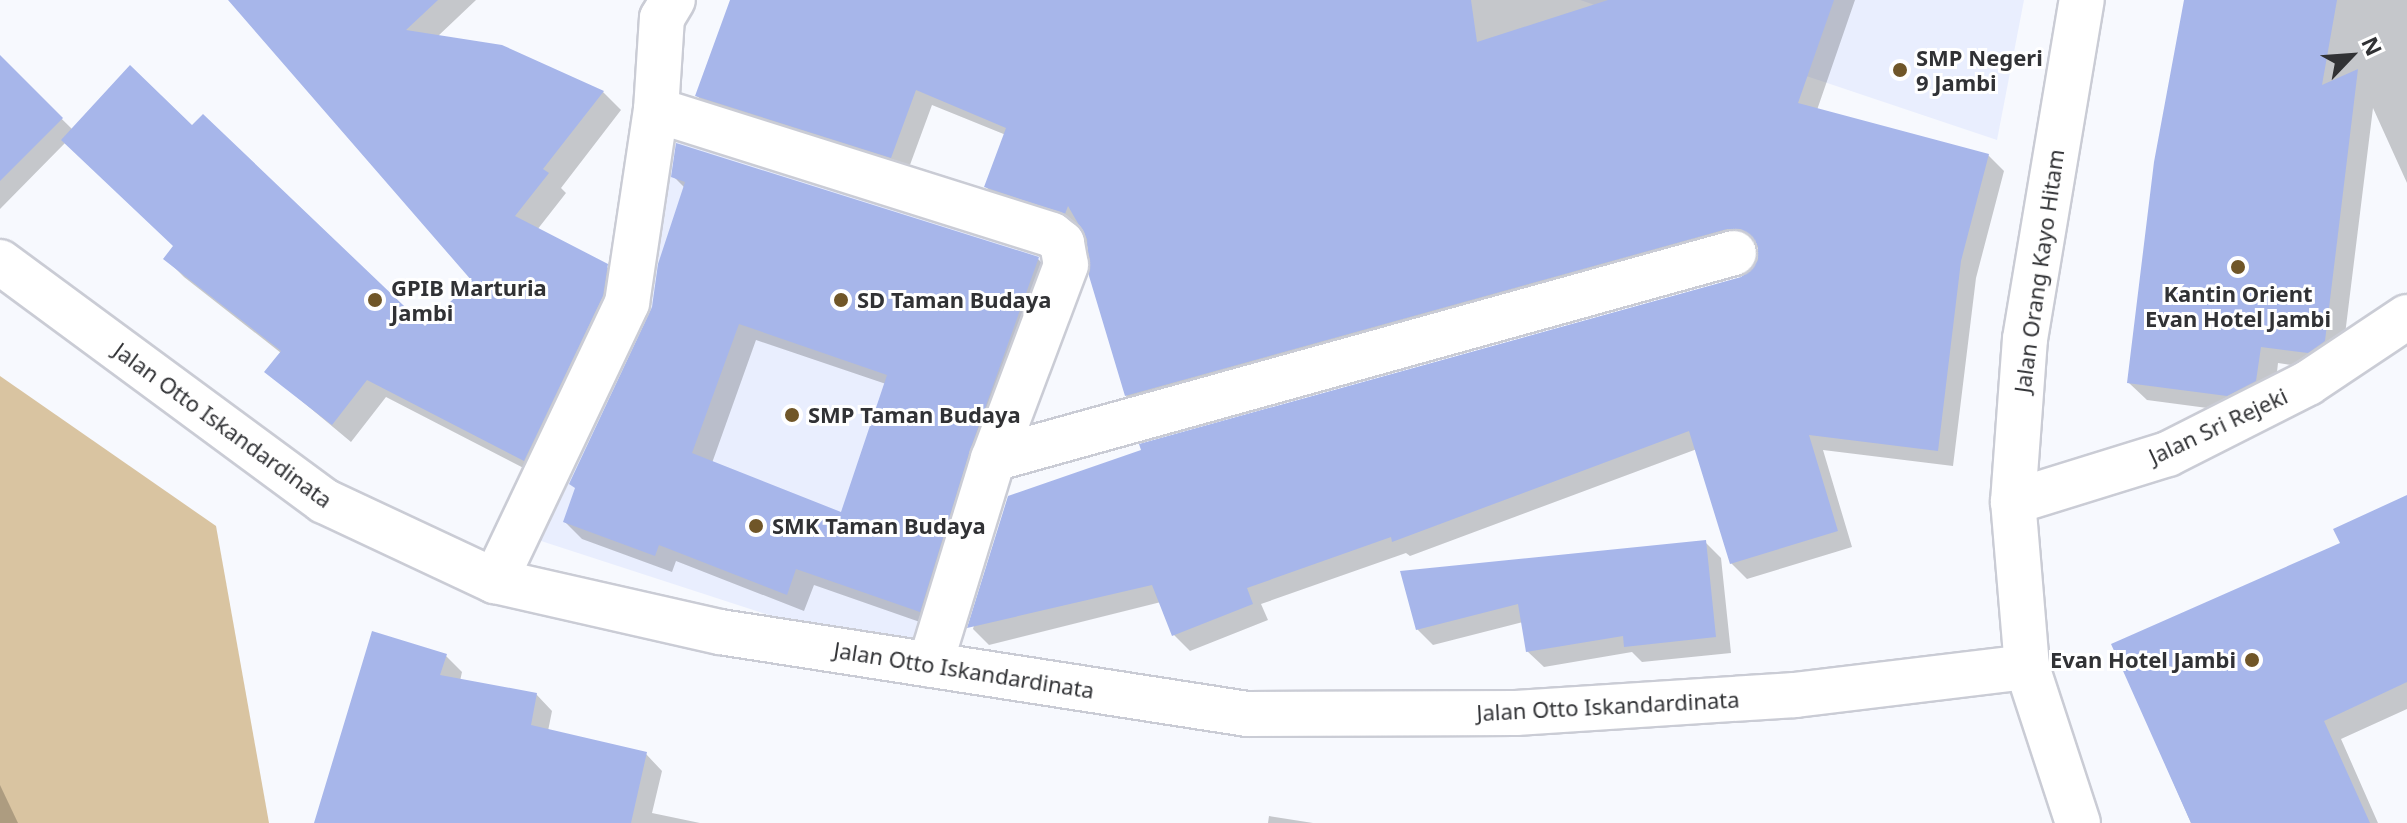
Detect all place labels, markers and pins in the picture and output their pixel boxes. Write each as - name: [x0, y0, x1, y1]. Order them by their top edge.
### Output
- place label: SMP Negeri 9 Jambi: [1916, 44, 2043, 96]
- marker: SMP Negeri 9 Jambi: [1891, 61, 1909, 79]
- marker: Kantin Orient Evan Hotel Jambi: [2229, 258, 2247, 276]
- place label: GPIB Marturia Jambi: [391, 274, 547, 326]
- place label: Kantin Orient Evan Hotel Jambi: [2145, 280, 2331, 332]
- place label: SD Taman Budaya: [857, 287, 1051, 313]
- marker: GPIB Marturia Jambi: [366, 291, 384, 309]
- marker: SD Taman Budaya: [832, 291, 850, 309]
- place label: SMP Taman Budaya: [808, 402, 1021, 428]
- marker: SMP Taman Budaya: [783, 406, 801, 424]
- place label: SMK Taman Budaya: [772, 513, 986, 539]
- marker: SMK Taman Budaya: [747, 517, 765, 535]
- place label: Evan Hotel Jambi: [2050, 647, 2236, 673]
- marker: Evan Hotel Jambi: [2243, 651, 2261, 669]

